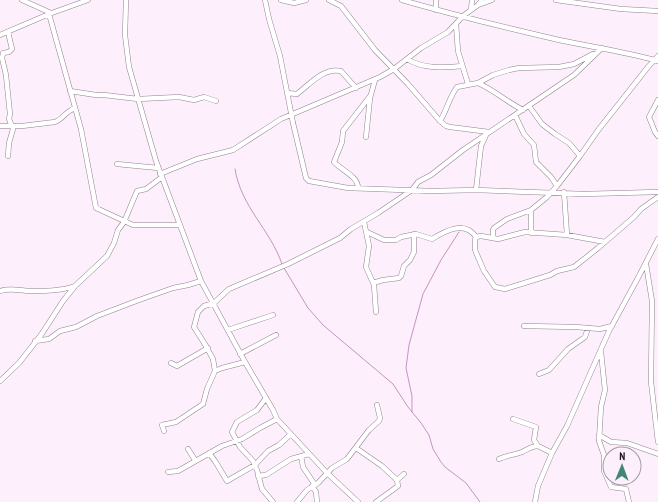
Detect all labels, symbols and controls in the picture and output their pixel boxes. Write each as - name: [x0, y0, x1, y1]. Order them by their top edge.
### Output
- north arrow: [602, 446, 642, 486]
- text: N: [619, 449, 625, 463]

